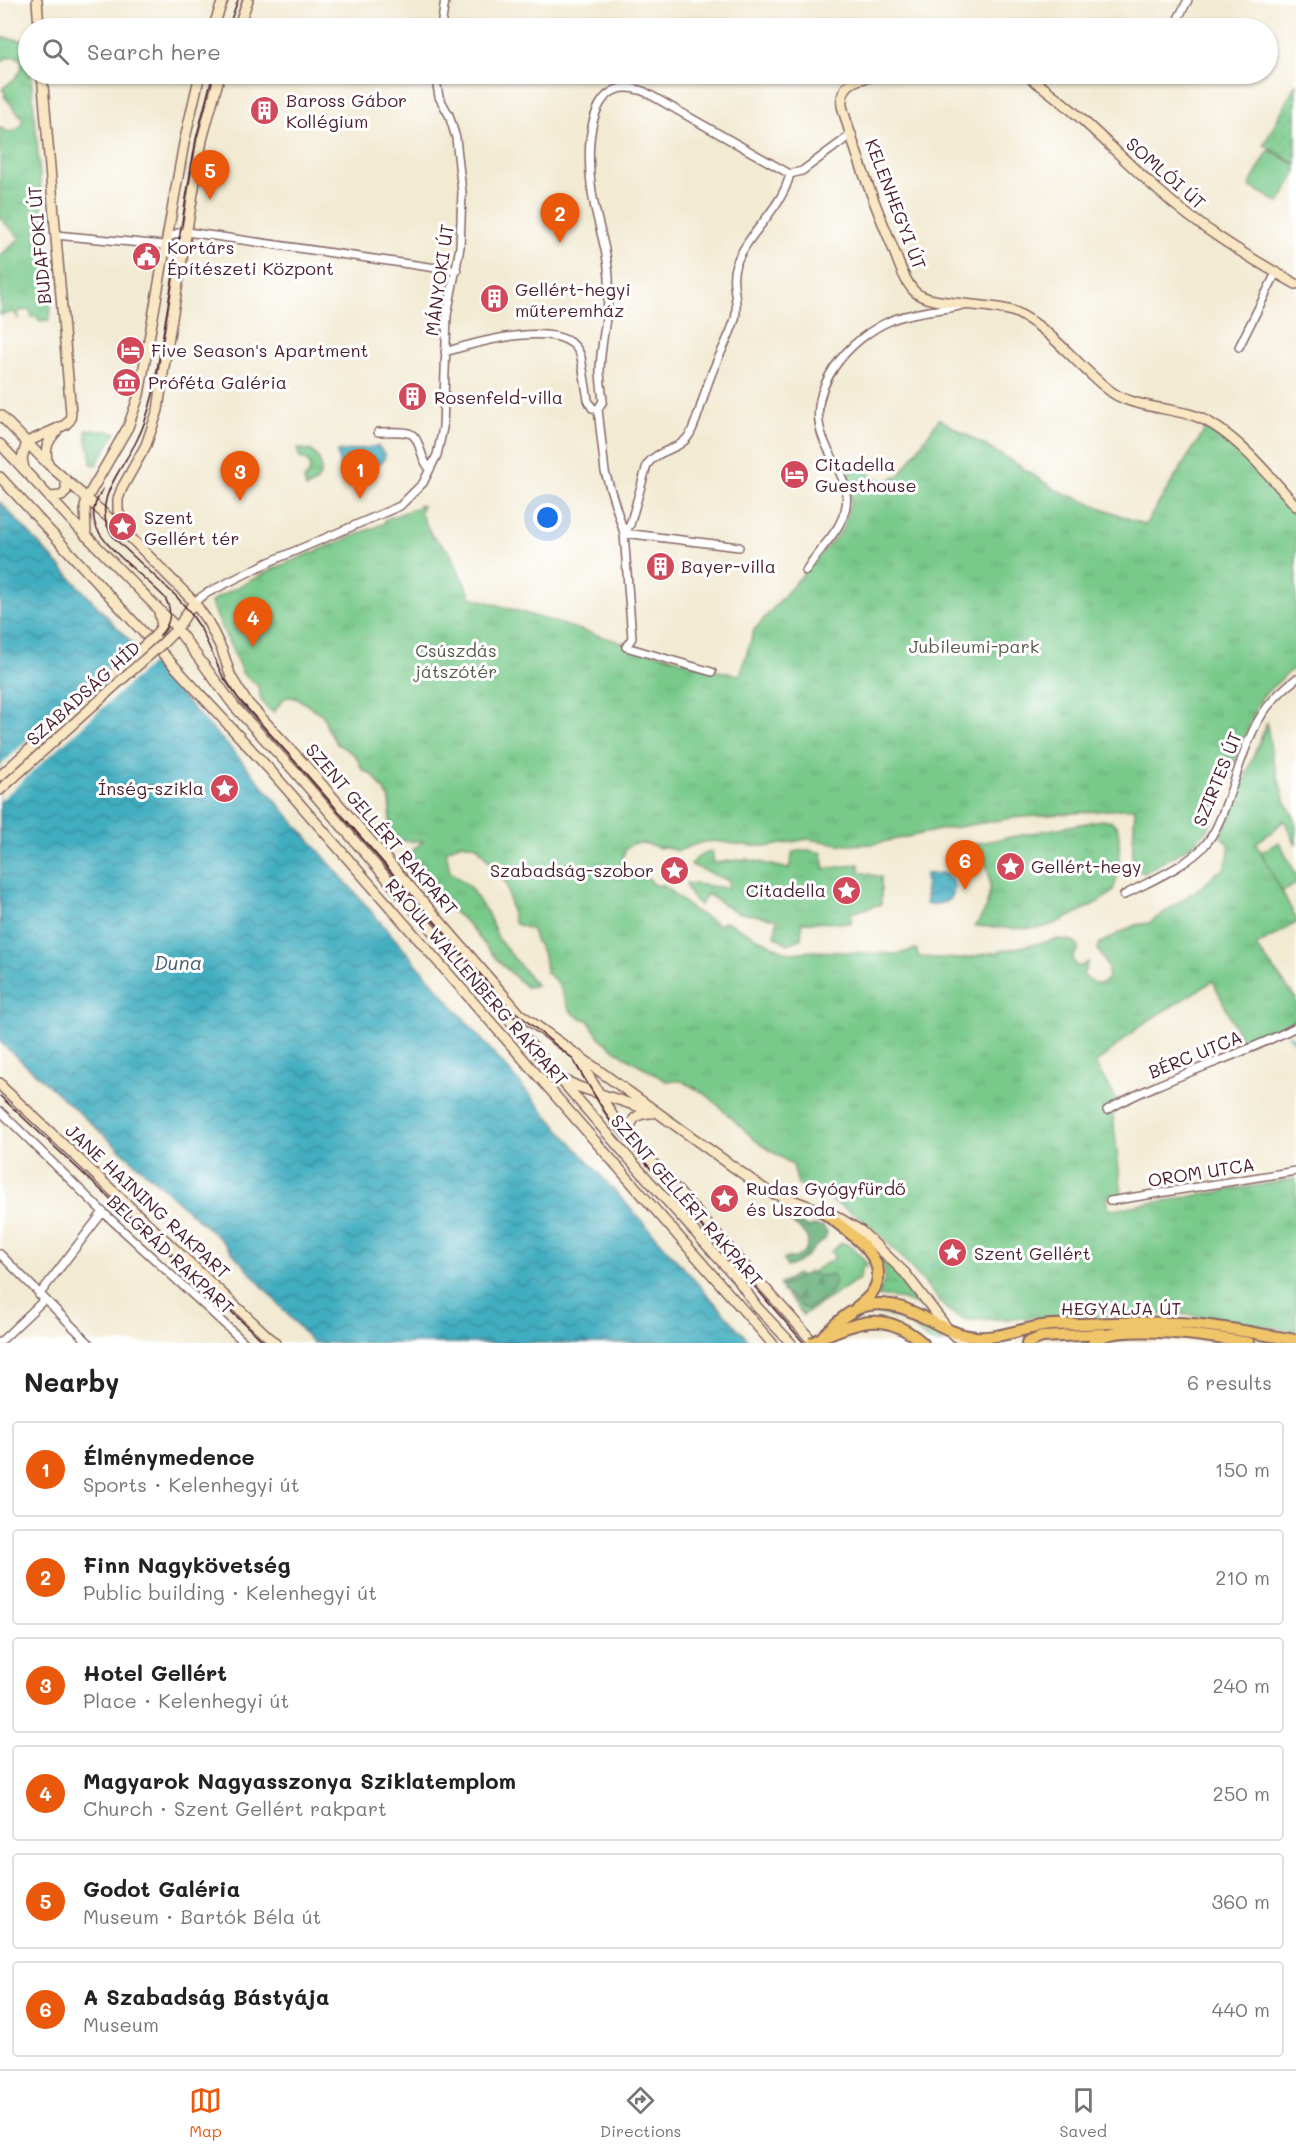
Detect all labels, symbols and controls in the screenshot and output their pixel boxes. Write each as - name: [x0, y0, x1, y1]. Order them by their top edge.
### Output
- search box: [18, 18, 1278, 84]
- icon: search: [39, 35, 72, 68]
- text: Search here: [87, 37, 221, 66]
- place label: Baross Gábor Kollégium: [286, 88, 407, 133]
- building icon: Baross Gábor Kollégium: [249, 94, 281, 126]
- street label: SOMLÓI ÚT: [1121, 132, 1211, 214]
- street label: KELENHEGYI ÚT: [860, 135, 932, 273]
- pin: 5: [190, 150, 230, 200]
- street label: BUDAFOKI ÚT: [22, 185, 56, 305]
- pin: 2: [540, 194, 580, 243]
- street label: MÁNYOKI ÚT: [419, 223, 459, 337]
- place label: Kortárs Építészeti Központ: [167, 235, 334, 280]
- public building icon: Kortárs Építészeti Központ: [130, 241, 162, 273]
- place label: Gellért-hegyi műteremház: [515, 277, 631, 322]
- building icon: Gellért-hegyi műteremház: [478, 283, 510, 315]
- hotel icon: Five Season's Apartment: [114, 334, 146, 366]
- place label: Five Season's Apartment: [151, 338, 368, 362]
- museum icon: Próféta Galéria: [111, 366, 143, 398]
- place label: Próféta Galéria: [148, 370, 287, 394]
- building icon: Rosenfeld-villa: [397, 381, 429, 413]
- place label: Rosenfeld-villa: [434, 385, 563, 409]
- pin: 1: [340, 450, 380, 499]
- pin: 3: [220, 452, 260, 501]
- place label: Citadella Guesthouse: [815, 452, 917, 497]
- hotel icon: Citadella Guesthouse: [778, 458, 810, 490]
- your location: [533, 503, 562, 532]
- place label: Szent Gellért tér: [144, 505, 239, 550]
- place icon: Szent Gellért tér: [107, 511, 139, 543]
- building icon: Bayer-villa: [644, 550, 676, 582]
- place label: Bayer-villa: [681, 554, 776, 578]
- pin: 4: [234, 598, 272, 647]
- park label: Jubileumi-park: [909, 634, 1039, 658]
- street label: SZABADSÁG HÍD: [21, 635, 145, 751]
- park label: Csúszdás játszótér: [413, 638, 497, 683]
- street label: SZIRTES ÚT: [1187, 728, 1247, 830]
- street label: SZENT GELLÉRT RAKPART: [301, 738, 463, 920]
- place icon: Ínség-szikla: [209, 772, 241, 804]
- place label: Ínség-szikla: [98, 776, 204, 800]
- pin: 6: [946, 840, 984, 890]
- place icon: Gellért-hegy: [994, 850, 1026, 882]
- place icon: Szabadság-szobor: [659, 854, 691, 886]
- place label: Gellért-hegy: [1031, 854, 1141, 878]
- place label: Szabadság-szobor: [490, 858, 654, 882]
- street label: RAOUL WALLENBERG RAKPART: [380, 873, 574, 1091]
- place icon: Citadella: [831, 874, 863, 906]
- place label: Citadella: [746, 878, 826, 902]
- water label: Duna: [154, 949, 202, 975]
- street label: BÉRC UTCA: [1145, 1024, 1245, 1084]
- street label: SZENT GELLÉRT RAKPART: [606, 1109, 768, 1291]
- street label: JANE HAINING RAKPART: [60, 1118, 236, 1284]
- street label: OROM UTCA: [1146, 1152, 1256, 1192]
- place label: Rudas Gyógyfürdő és Uszoda: [746, 1176, 906, 1221]
- place icon: Rudas Gyógyfürdő és Uszoda: [709, 1182, 741, 1214]
- street label: BELGRÁD RAKPART: [103, 1189, 239, 1319]
- place icon: Szent Gellért: [937, 1237, 969, 1269]
- place label: Szent Gellért: [974, 1241, 1091, 1265]
- street label: HEGYALJA ÚT: [1061, 1296, 1181, 1320]
- text: Nearby: [24, 1365, 119, 1399]
- text: 6 results: [1187, 1369, 1272, 1395]
- text: Élménymedence: [83, 1442, 255, 1471]
- text: 1: [41, 1456, 50, 1482]
- text: 150 m: [1215, 1456, 1270, 1482]
- text: Sports · Kelenhegyi út: [83, 1471, 300, 1497]
- text: Finn Nagykövetség: [83, 1550, 291, 1579]
- text: 2: [40, 1564, 51, 1590]
- text: 210 m: [1215, 1564, 1270, 1590]
- text: Public building · Kelenhegyi út: [83, 1579, 377, 1605]
- text: Hotel Gellért: [83, 1658, 227, 1687]
- text: 3: [40, 1672, 52, 1698]
- text: 240 m: [1212, 1672, 1270, 1698]
- text: Place · Kelenhegyi út: [83, 1687, 289, 1713]
- text: Magyarok Nagyasszonya Sziklatemplom: [83, 1766, 516, 1795]
- text: 4: [39, 1780, 52, 1806]
- text: 250 m: [1213, 1780, 1270, 1806]
- text: Church · Szent Gellért rakpart: [83, 1795, 387, 1821]
- text: Godot Galéria: [83, 1874, 240, 1903]
- text: 5: [40, 1888, 51, 1914]
- text: 360 m: [1212, 1888, 1270, 1914]
- text: Museum · Bartók Béla út: [83, 1903, 321, 1929]
- text: A Szabadság Bástyája: [83, 1982, 329, 2011]
- text: 6: [39, 1996, 52, 2022]
- text: 440 m: [1212, 1996, 1270, 2022]
- text: Museum: [83, 2011, 159, 2037]
- tab: Map: [189, 2084, 222, 2141]
- tab: Directions: [600, 2084, 681, 2141]
- tab: Saved: [1059, 2084, 1107, 2141]

